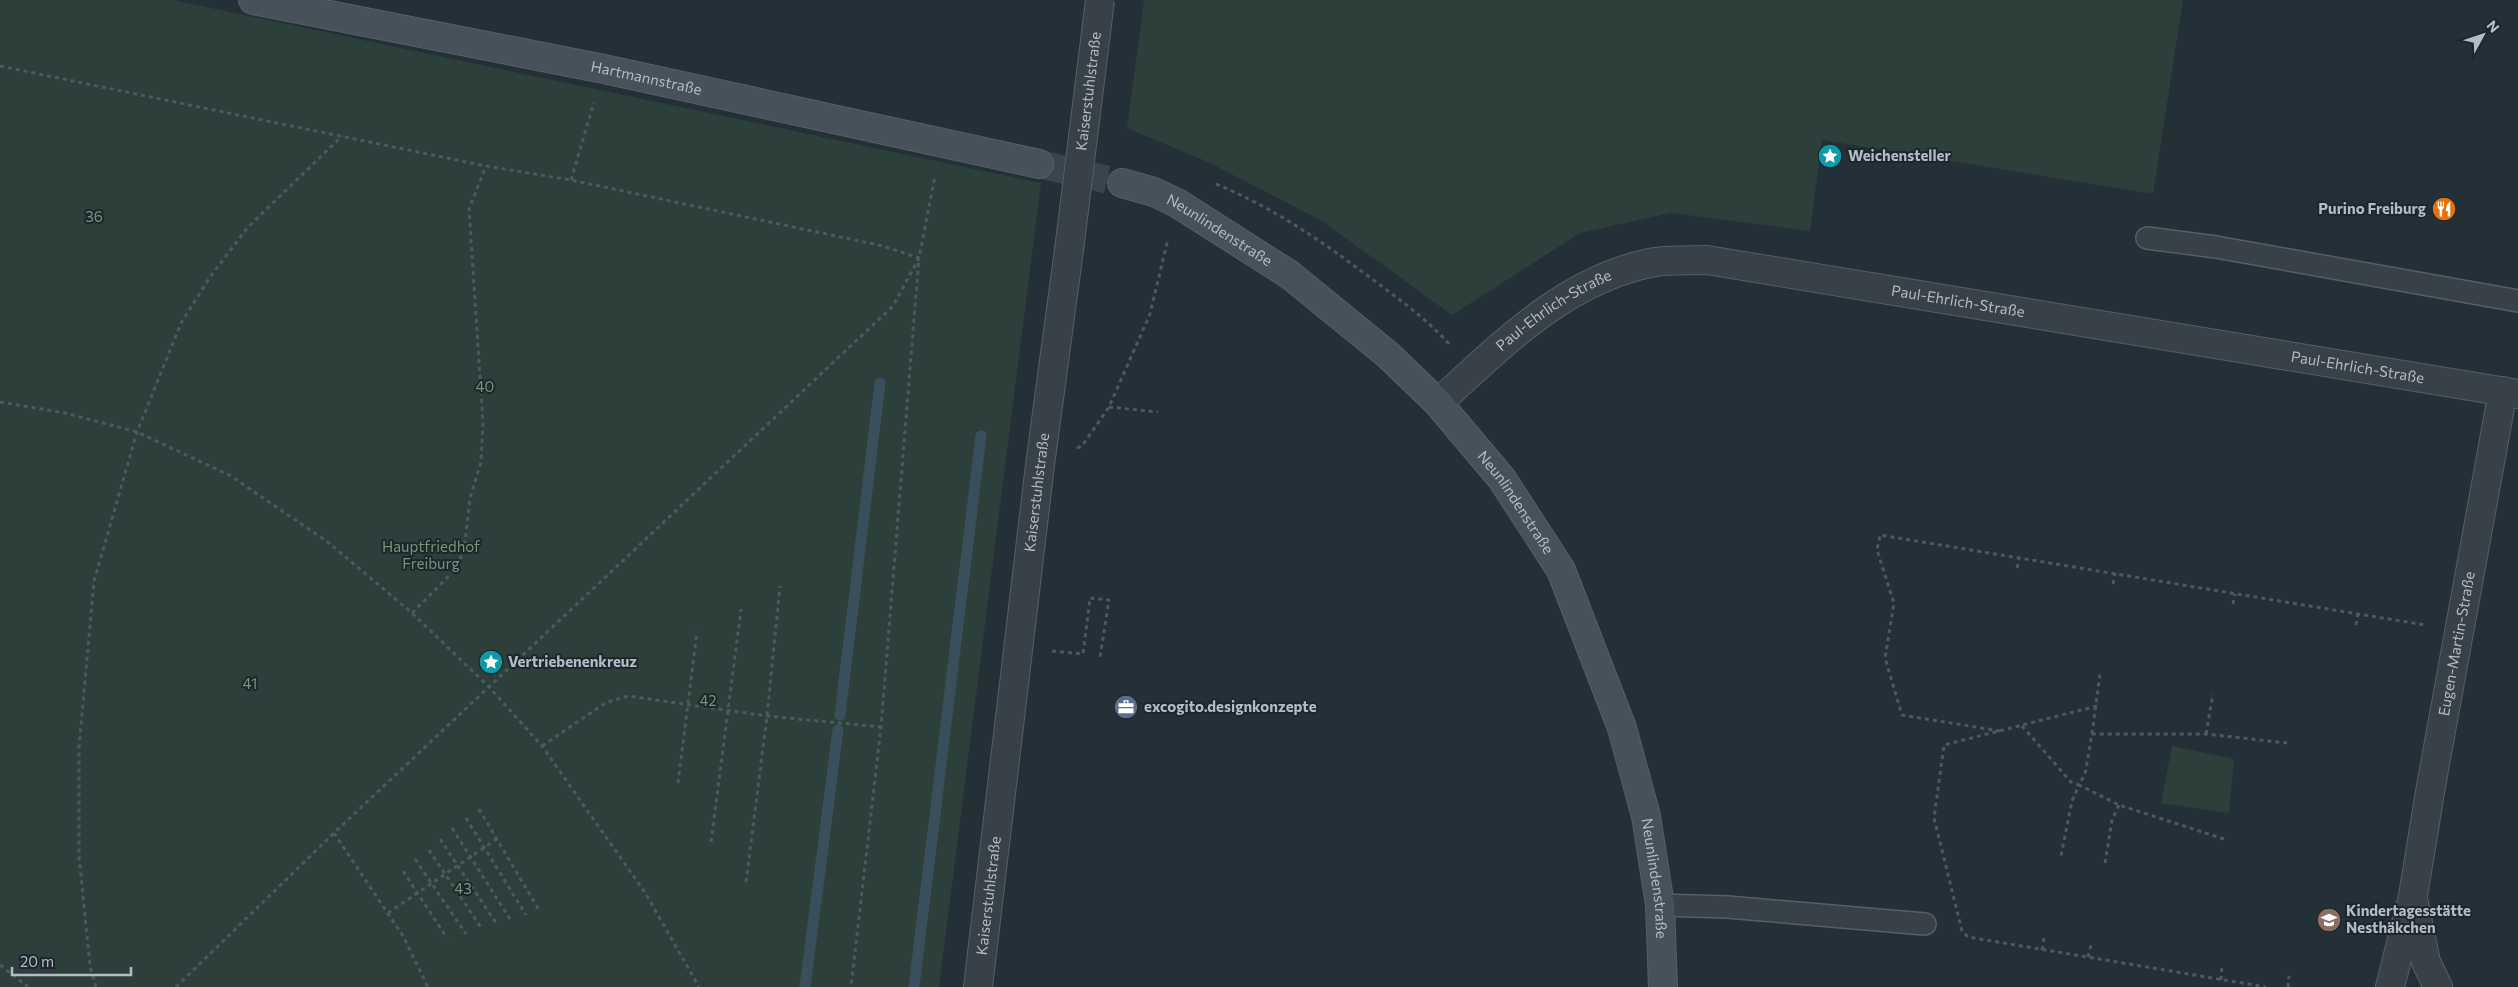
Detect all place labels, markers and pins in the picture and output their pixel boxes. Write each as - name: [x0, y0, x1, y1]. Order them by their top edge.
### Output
- place icon: Weichensteller: [1817, 143, 1843, 169]
- place label: Weichensteller: [1848, 146, 1951, 164]
- restaurant icon: Purino Freiburg: [2431, 196, 2457, 222]
- place label: Purino Freiburg: [2318, 199, 2426, 217]
- place icon: Vertriebenenkreuz: [478, 649, 504, 675]
- place label: Vertriebenenkreuz: [508, 652, 637, 670]
- office icon: excogito.designkonzepte: [1113, 694, 1139, 720]
- place label: excogito.designkonzepte: [1144, 697, 1317, 715]
- place label: Kindertagesstätte Nesthäkchen: [2346, 901, 2471, 936]
- school or university icon: Kindertagesstätte Nesthäkchen: [2316, 907, 2342, 933]

